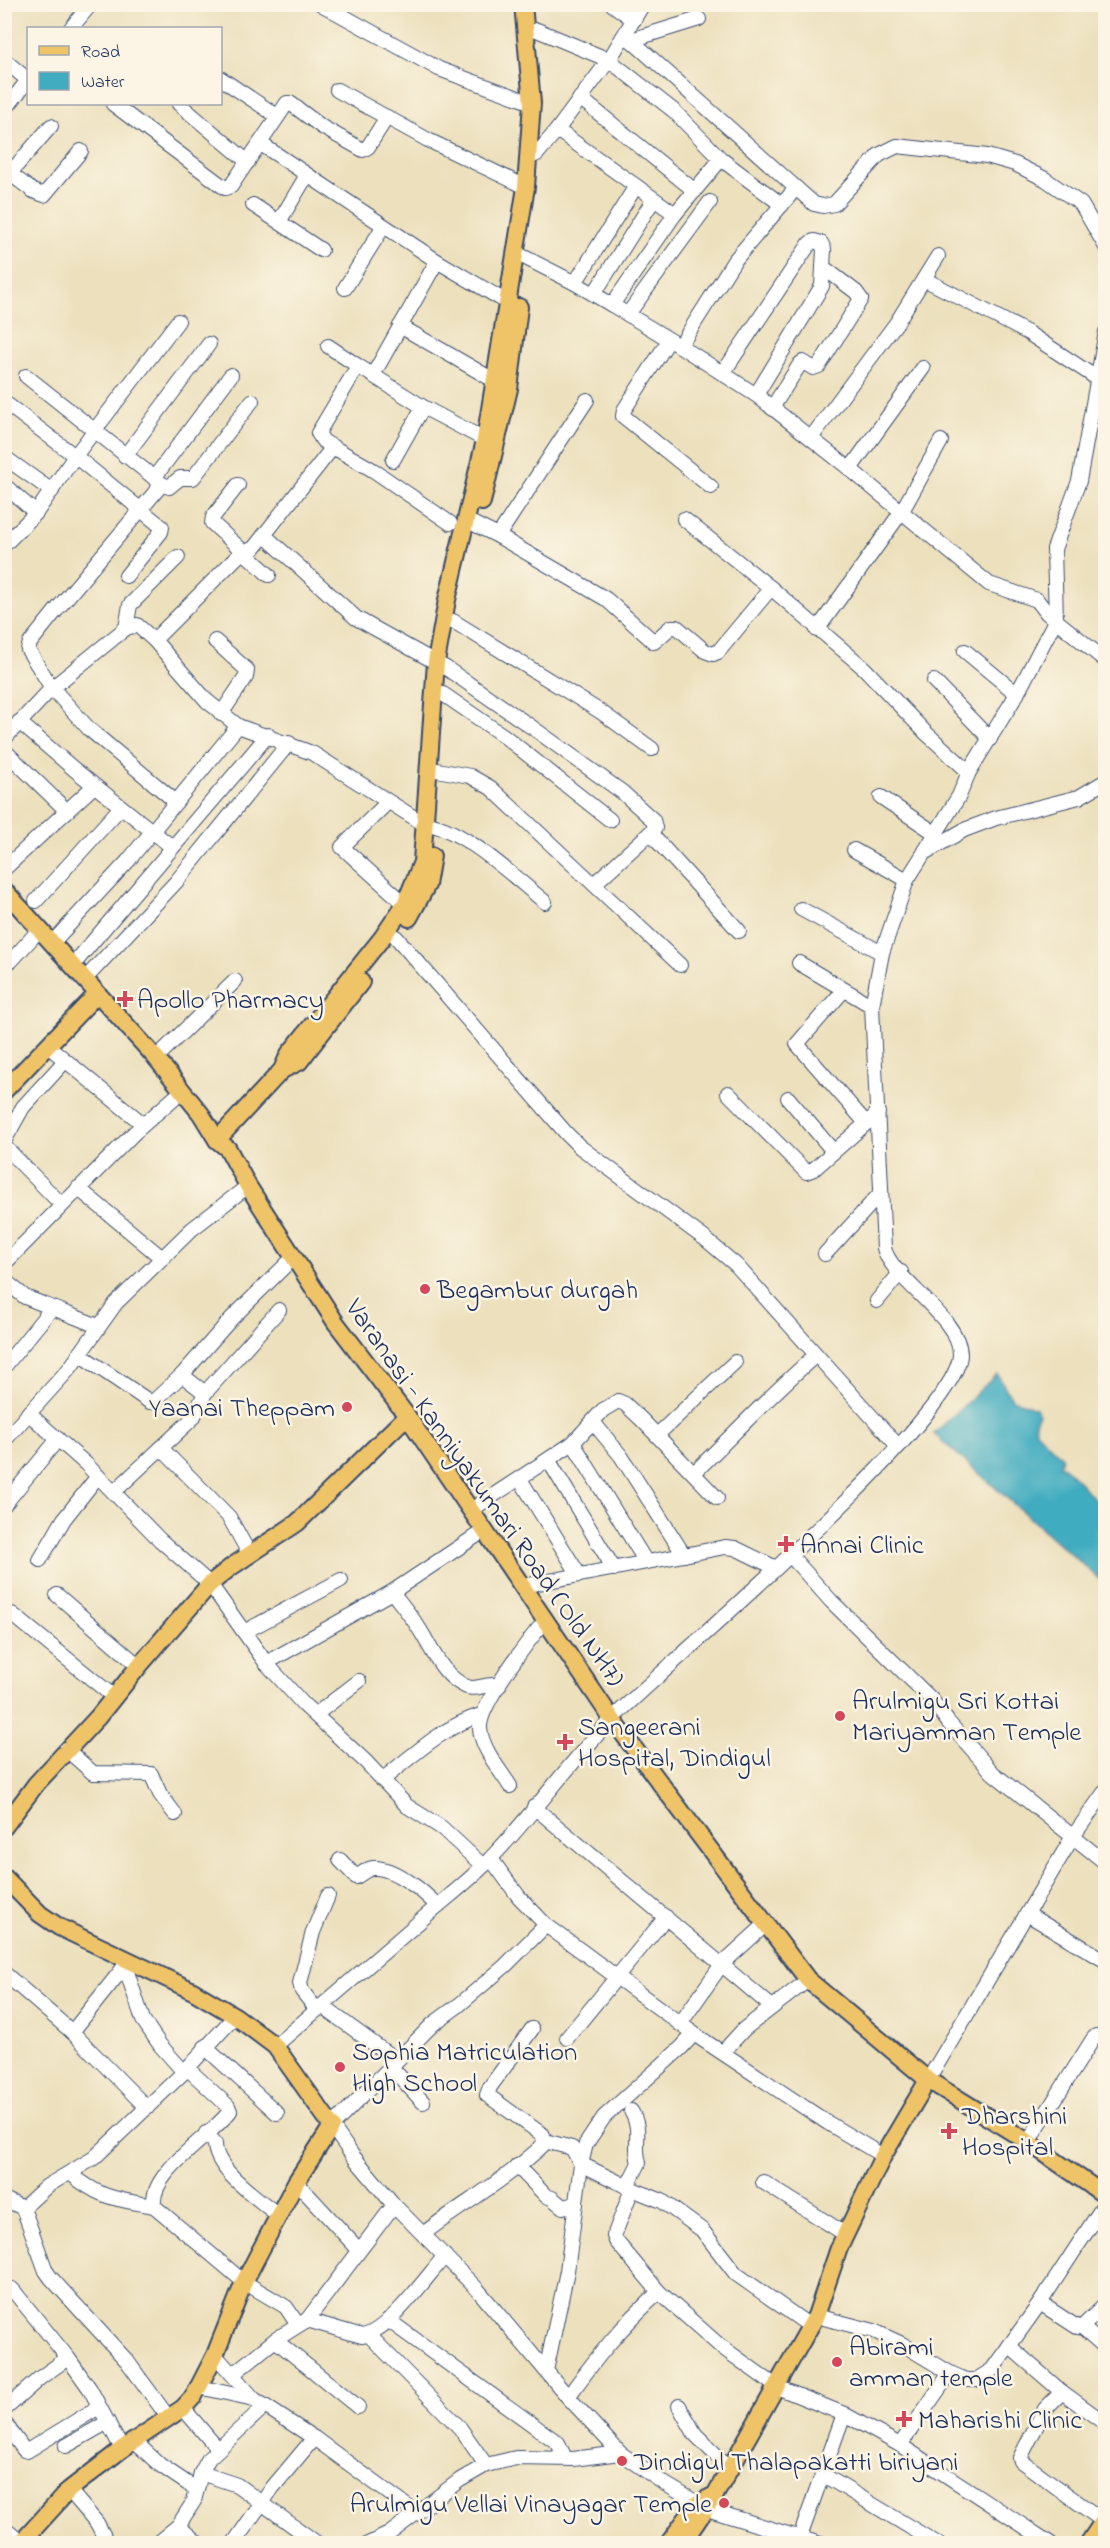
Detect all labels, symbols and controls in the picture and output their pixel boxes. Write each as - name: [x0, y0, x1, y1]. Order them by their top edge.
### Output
- legend: [27, 27, 222, 105]
- text: Road: [81, 40, 120, 66]
- text: Water: [81, 70, 125, 96]
- place label: Apollo Pharmacy: [137, 982, 324, 1021]
- marker: Apollo Pharmacy: [118, 992, 132, 1006]
- place label: Begambur durgah: [436, 1272, 638, 1311]
- marker: Begambur durgah: [418, 1282, 432, 1296]
- street label: Varanasi - Kanniyakumari Road (Old NH7): [334, 1291, 634, 1696]
- place label: Yaanai Theppam: [149, 1390, 335, 1429]
- marker: Yaanai Theppam: [340, 1400, 354, 1414]
- place label: Annai Clinic: [800, 1527, 924, 1566]
- marker: Annai Clinic: [777, 1535, 795, 1553]
- place label: Arulmigu Sri Kottai Mariyamman Temple: [852, 1683, 1082, 1753]
- place label: Sangeerani Hospital, Dindigul: [578, 1709, 771, 1779]
- marker: Arulmigu Sri Kottai Mariyamman Temple: [833, 1709, 847, 1723]
- marker: Sangeerani Hospital, Dindigul: [556, 1733, 574, 1751]
- place label: Sophia Matriculation High School: [352, 2034, 577, 2104]
- marker: Sophia Matriculation High School: [333, 2060, 347, 2074]
- place label: Dharshini Hospital: [961, 2098, 1067, 2168]
- marker: Dharshini Hospital: [940, 2122, 958, 2140]
- place label: Abirami amman temple: [849, 2329, 1014, 2399]
- marker: Abirami amman temple: [830, 2355, 844, 2369]
- place label: Maharishi Clinic: [918, 2402, 1082, 2441]
- marker: Maharishi Clinic: [895, 2410, 913, 2428]
- place label: Dindigul Thalapakatti biriyani: [633, 2444, 958, 2483]
- marker: Dindigul Thalapakatti biriyani: [615, 2454, 629, 2468]
- place label: Arulmigu Vellai Vinayagar Temple: [350, 2486, 713, 2525]
- marker: Arulmigu Vellai Vinayagar Temple: [717, 2496, 731, 2510]

